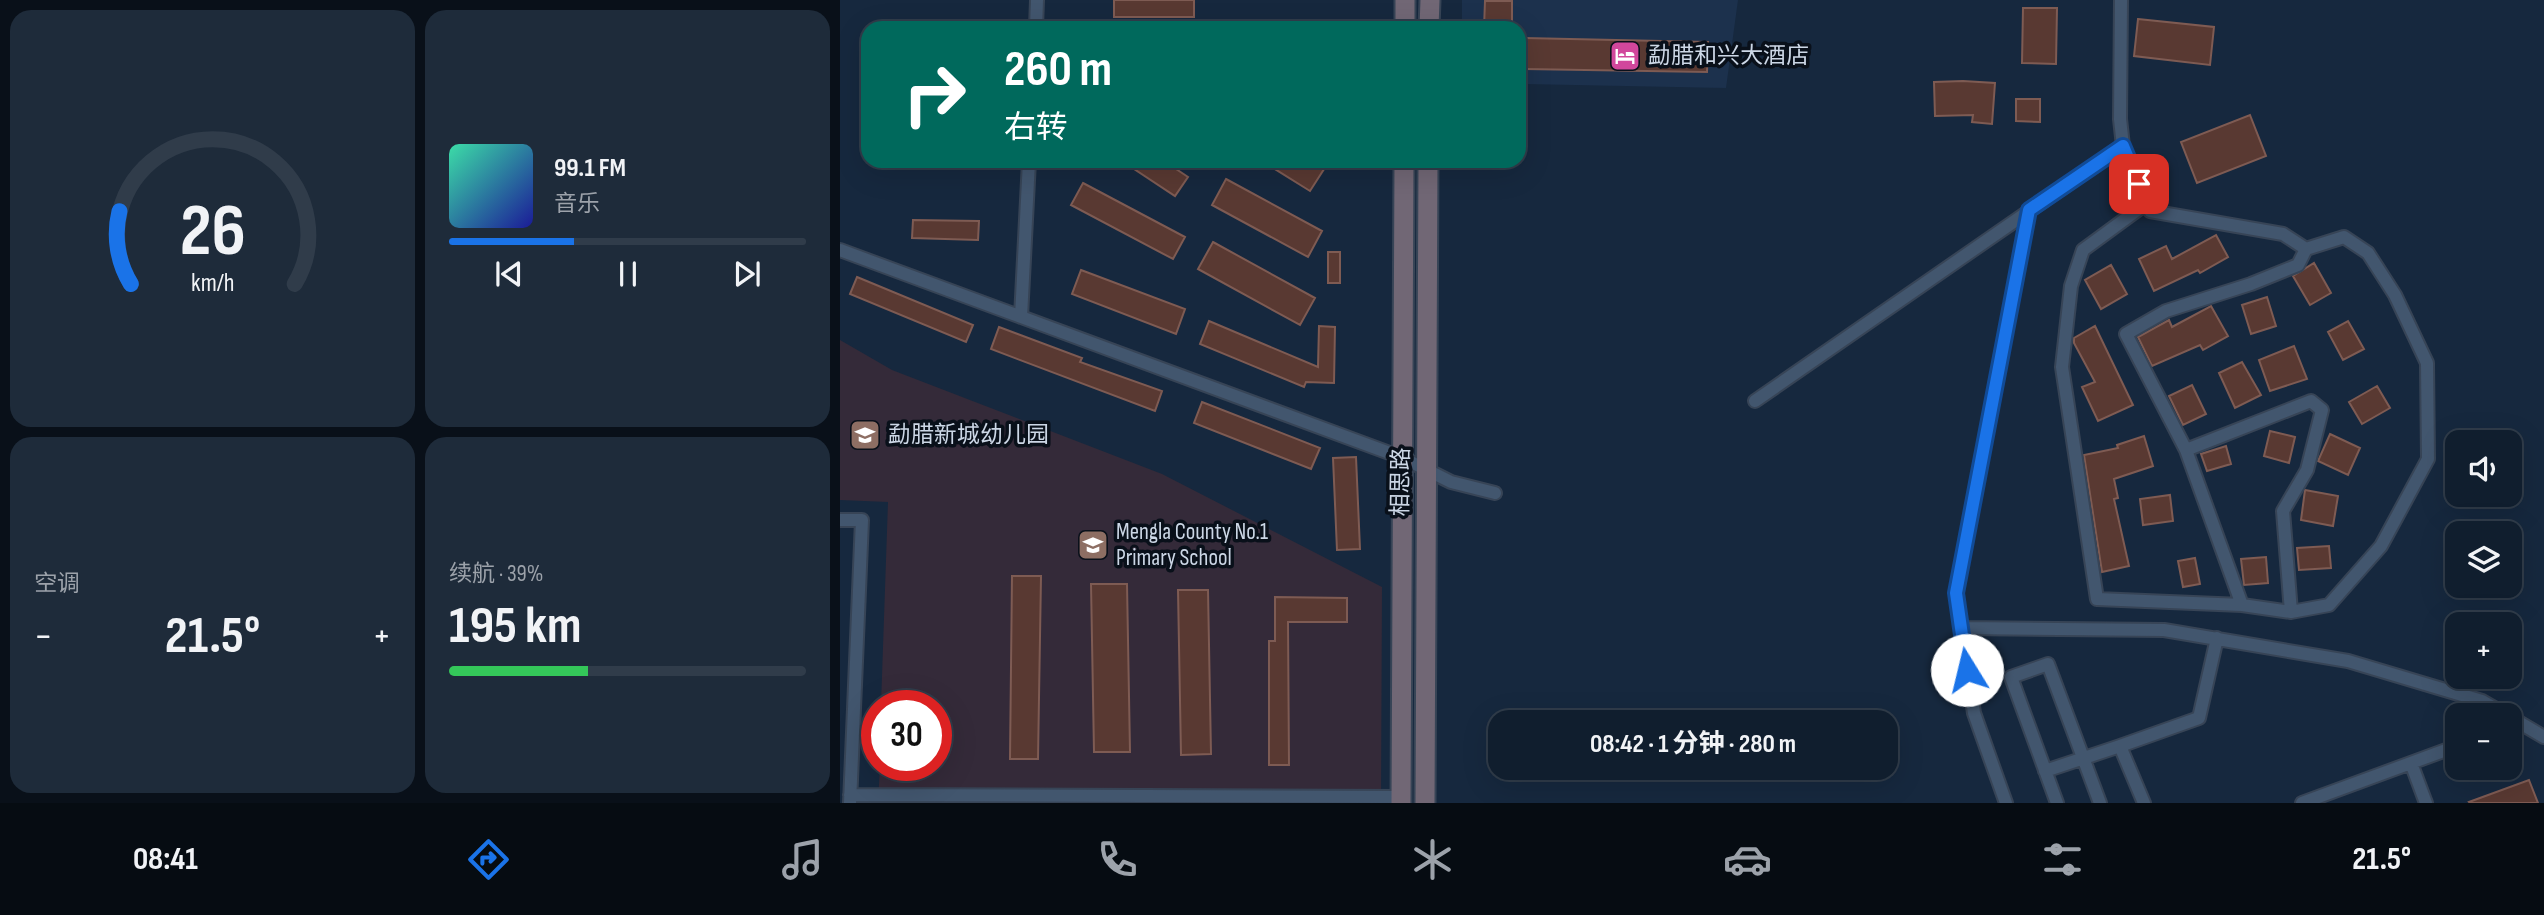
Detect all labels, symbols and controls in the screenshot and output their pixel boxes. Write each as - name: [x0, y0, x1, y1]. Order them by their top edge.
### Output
- hotel icon: 勐腊和兴大酒店: [1608, 39, 1642, 73]
- text: 260 m: [1004, 41, 1112, 100]
- place label: 勐腊和兴大酒店: [1648, 42, 1809, 70]
- icon: right: [889, 49, 980, 140]
- text: 右转: [1004, 109, 1068, 148]
- text: 99.1 FM: [554, 153, 626, 184]
- pin: [2109, 154, 2169, 214]
- icon: arrive: [2120, 165, 2158, 203]
- text: 26: [179, 189, 246, 277]
- text: 音乐: [554, 190, 600, 218]
- icon: previous: [490, 255, 528, 293]
- icon: pause: [609, 255, 647, 293]
- icon: next: [728, 255, 766, 293]
- text: km/h: [191, 268, 234, 299]
- school or university icon: 勐腊新城幼儿园: [848, 418, 882, 452]
- place label: 勐腊新城幼儿园: [888, 421, 1049, 449]
- map controls: [2445, 430, 2522, 780]
- button: sound: [2445, 430, 2522, 507]
- street label: 相思路: [1386, 447, 1416, 517]
- place label: Mengla County No.1 Primary School: [1116, 518, 1268, 572]
- button: layers: [2445, 521, 2522, 598]
- school or university icon: Mengla County No.1 Primary School: [1076, 528, 1110, 562]
- text: 续航 · 39%: [449, 560, 543, 588]
- text: 空调: [34, 570, 80, 598]
- text: 195 km: [449, 595, 581, 658]
- text: 21.5°: [165, 605, 260, 668]
- button: +: [2445, 612, 2522, 689]
- text: −: [34, 614, 53, 659]
- text: +: [372, 614, 391, 659]
- position arrow: [1930, 633, 2004, 707]
- speed limit sign: 30: [861, 690, 952, 781]
- button: −: [2445, 703, 2522, 780]
- text: 08:42 · 1 分钟 · 280 m: [1590, 729, 1796, 760]
- icon: directions: [464, 835, 513, 884]
- icon: music: [778, 835, 827, 884]
- icon: phone: [1093, 835, 1142, 884]
- icon: climate: [1408, 835, 1457, 884]
- icon: car: [1723, 835, 1772, 884]
- icon: filters: [2038, 835, 2087, 884]
- text: 08:41: [133, 840, 198, 879]
- text: 21.5°: [2352, 840, 2411, 879]

